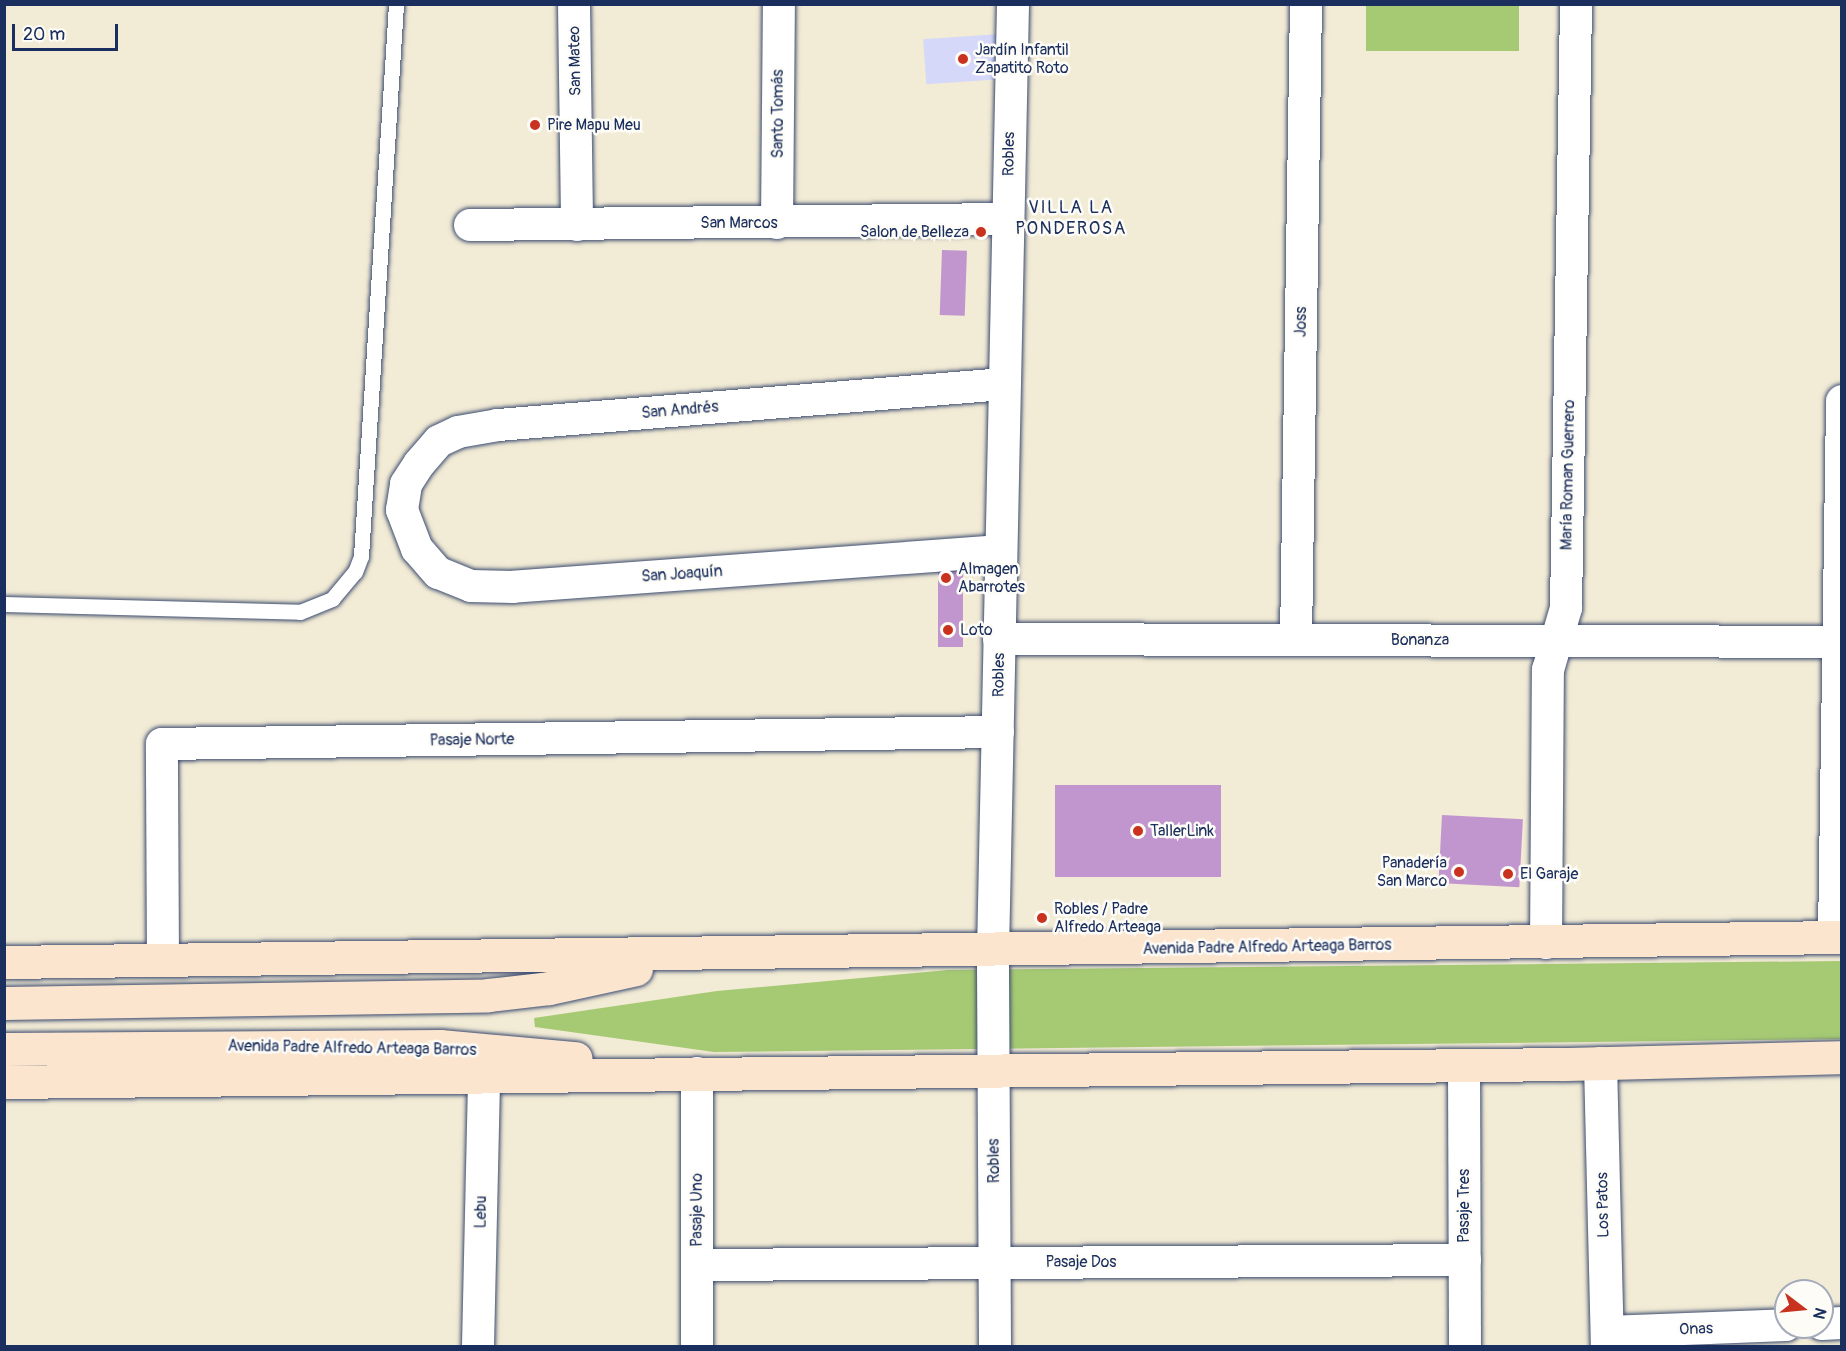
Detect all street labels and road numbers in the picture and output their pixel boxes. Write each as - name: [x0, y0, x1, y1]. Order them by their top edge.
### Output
- street label: San Mateo: [565, 26, 585, 96]
- street label: Santo Tomás: [768, 70, 788, 158]
- street label: Robles: [999, 132, 1019, 176]
- street label: San Marcos: [700, 213, 778, 233]
- street label: Joss: [1291, 307, 1311, 337]
- street label: San Andrés: [641, 397, 719, 423]
- street label: María Roman Guerrero: [1557, 400, 1579, 550]
- street label: San Joaquín: [641, 562, 723, 586]
- street label: Bonanza: [1391, 630, 1449, 650]
- street label: Robles: [989, 653, 1009, 697]
- street label: Pasaje Norte: [429, 730, 515, 750]
- street label: Avenida Padre Alfredo Arteaga Barros: [1142, 935, 1392, 959]
- street label: Avenida Padre Alfredo Arteaga Barros: [227, 1036, 477, 1060]
- street label: Robles: [984, 1139, 1004, 1183]
- street label: Pasaje Tres: [1454, 1169, 1474, 1243]
- street label: Los Patos: [1593, 1172, 1613, 1238]
- street label: Pasaje Uno: [687, 1173, 707, 1247]
- street label: Lebu: [471, 1195, 491, 1229]
- street label: Pasaje Dos: [1045, 1252, 1117, 1272]
- street label: Onas: [1679, 1319, 1713, 1339]

